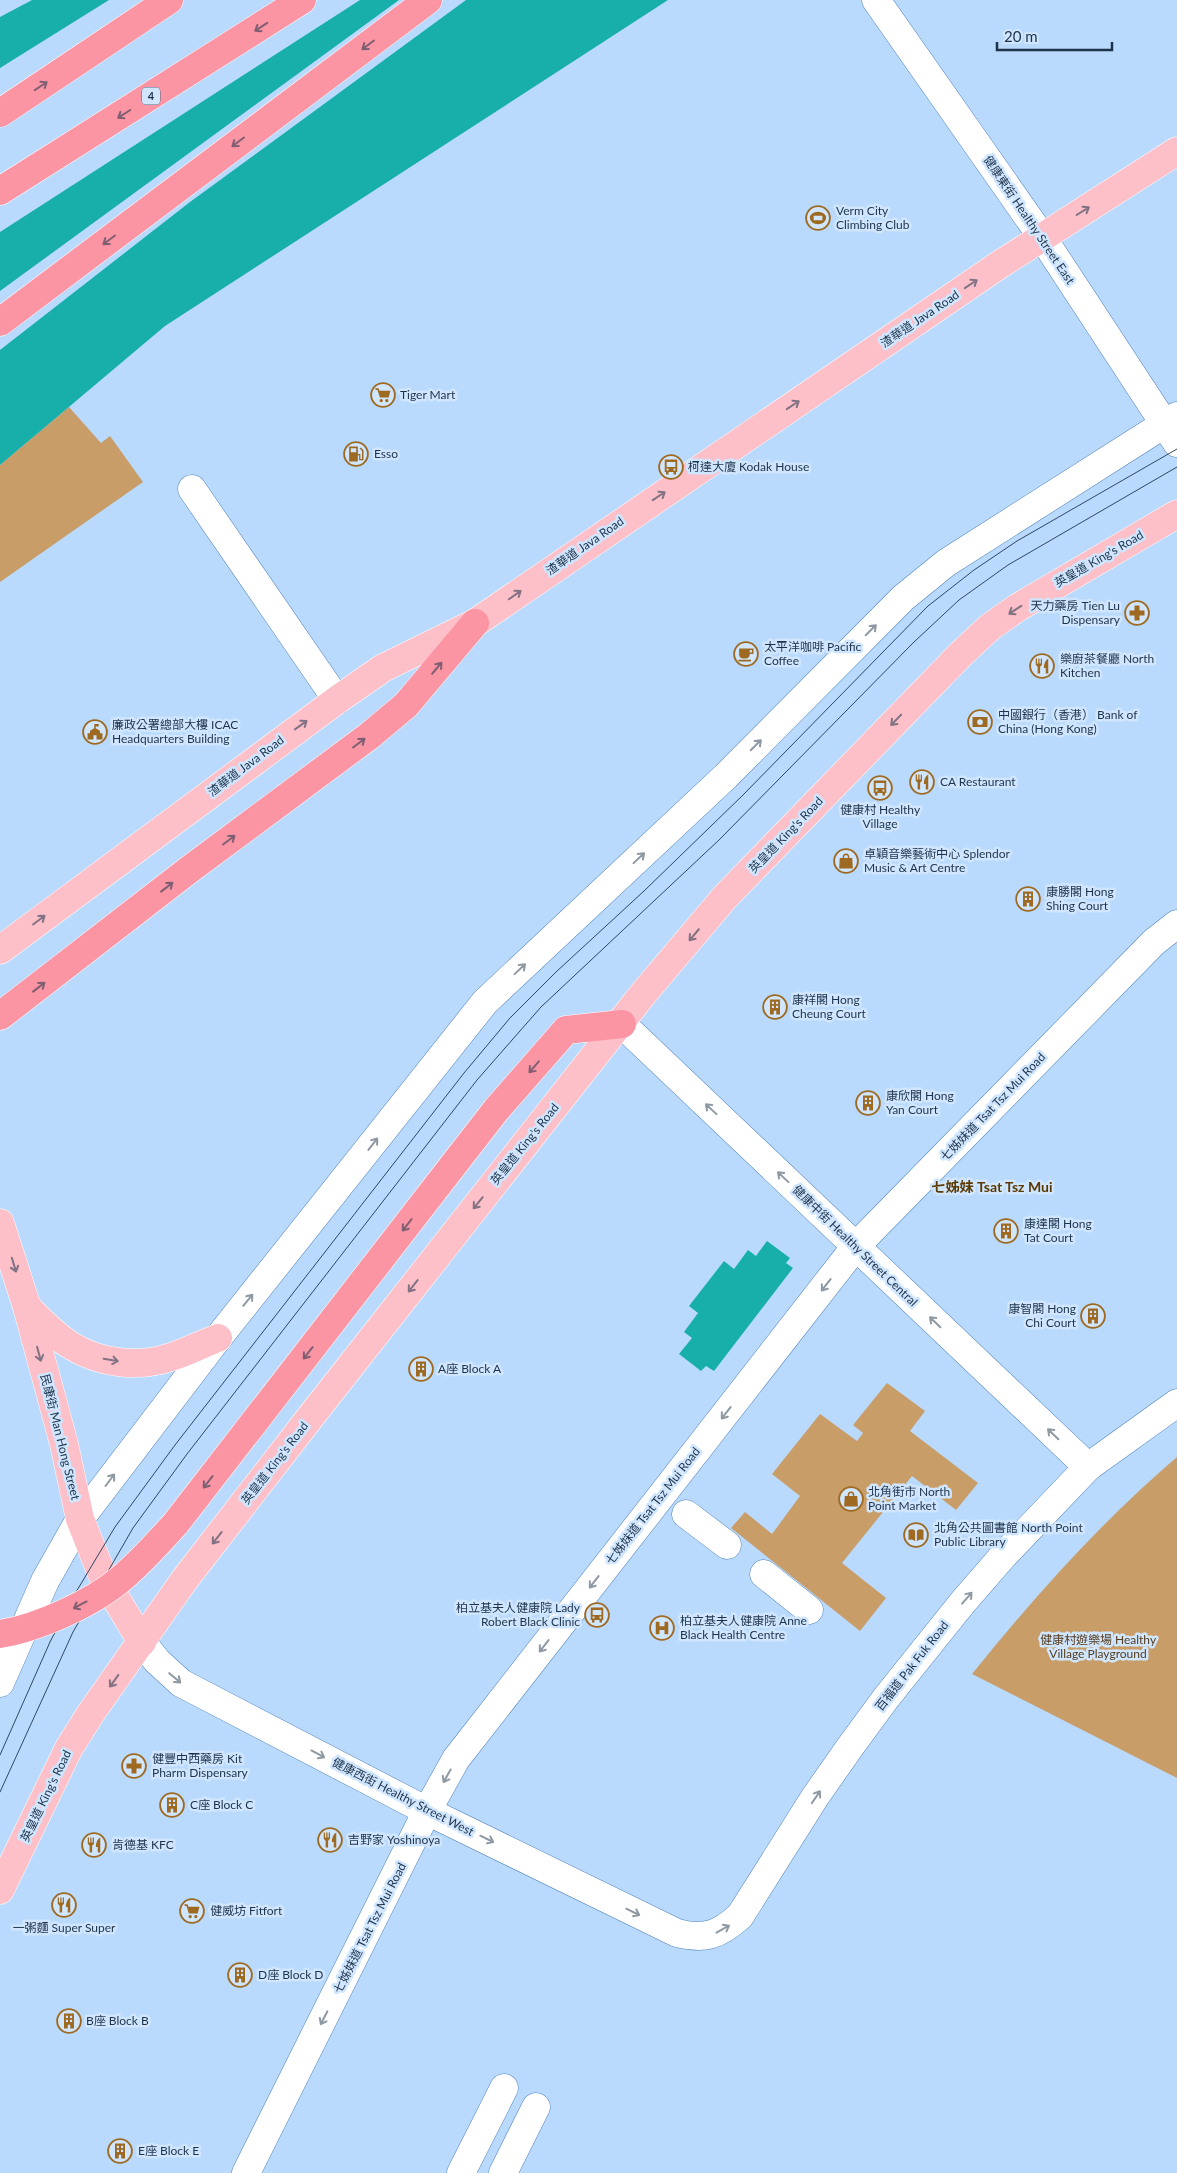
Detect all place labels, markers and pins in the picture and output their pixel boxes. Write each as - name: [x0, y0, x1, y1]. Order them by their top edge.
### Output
- place label: Verm City Climbing Club: [836, 203, 910, 232]
- sports icon: Verm City Climbing Club: [805, 205, 831, 231]
- supermarket icon: Tiger Mart: [370, 382, 396, 408]
- place label: Tiger Mart: [400, 387, 456, 402]
- fuel station icon: Esso: [343, 441, 369, 467]
- place label: Esso: [374, 446, 398, 461]
- bus stop icon: 柯達大廈 Kodak House: [658, 454, 684, 480]
- place label: 柯達大廈 Kodak House: [688, 459, 809, 474]
- place label: 天力藥房 Tien Lu Dispensary: [1030, 598, 1121, 627]
- pharmacy icon: 天力藥房 Tien Lu Dispensary: [1124, 600, 1150, 626]
- place label: 太平洋咖啡 Pacific Coffee: [764, 639, 862, 668]
- cafe icon: 太平洋咖啡 Pacific Coffee: [733, 641, 759, 667]
- place label: 樂廚茶餐廳 North Kitchen: [1060, 651, 1154, 680]
- restaurant icon: 樂廚茶餐廳 North Kitchen: [1029, 653, 1055, 679]
- place label: 中國銀行（香港） Bank of China (Hong Kong): [998, 707, 1138, 736]
- bank icon: 中國銀行（香港） Bank of China (Hong Kong): [967, 709, 993, 735]
- place label: 廉政公署總部大樓 ICAC Headquarters Building: [112, 717, 238, 746]
- public building icon: 廉政公署總部大樓 ICAC Headquarters Building: [82, 719, 108, 745]
- restaurant icon: CA Restaurant: [909, 769, 935, 795]
- place label: CA Restaurant: [940, 774, 1016, 789]
- bus stop icon: 健康村 Healthy Village: [867, 775, 893, 801]
- place label: 健康村 Healthy Village: [840, 802, 921, 831]
- place label: 卓穎音樂藝術中心 Splendor Music & Art Centre: [864, 846, 1011, 875]
- shop icon: 卓穎音樂藝術中心 Splendor Music & Art Centre: [833, 848, 859, 874]
- place label: 康勝閣 Hong Shing Court: [1046, 884, 1114, 913]
- building icon: 康勝閣 Hong Shing Court: [1015, 886, 1041, 912]
- place label: 康祥閣 Hong Cheung Court: [792, 992, 867, 1021]
- building icon: 康祥閣 Hong Cheung Court: [762, 994, 788, 1020]
- place label: 康欣閣 Hong Yan Court: [886, 1088, 954, 1117]
- building icon: 康欣閣 Hong Yan Court: [855, 1090, 881, 1116]
- place label: 康達閣 Hong Tat Court: [1024, 1216, 1092, 1245]
- building icon: 康達閣 Hong Tat Court: [993, 1218, 1019, 1244]
- place label: 康智閣 Hong Chi Court: [1008, 1301, 1077, 1330]
- building icon: 康智閣 Hong Chi Court: [1080, 1303, 1106, 1329]
- building icon: A座 Block A: [408, 1356, 434, 1382]
- place label: A座 Block A: [438, 1361, 502, 1376]
- place label: 北角街市 North Point Market: [868, 1484, 950, 1513]
- shop icon: 北角街市 North Point Market: [838, 1486, 864, 1512]
- place label: 北角公共圖書館 North Point Public Library: [934, 1520, 1083, 1549]
- library icon: 北角公共圖書館 North Point Public Library: [903, 1522, 929, 1548]
- place label: 柏立基夫人健康院 Lady Robert Black Clinic: [456, 1600, 581, 1629]
- bus stop icon: 柏立基夫人健康院 Lady Robert Black Clinic: [584, 1602, 610, 1628]
- place label: 柏立基夫人健康院 Anne Black Health Centre: [680, 1613, 807, 1642]
- hospital icon: 柏立基夫人健康院 Anne Black Health Centre: [649, 1615, 675, 1641]
- place label: 健豐中西藥房 Kit Pharm Dispensary: [152, 1751, 249, 1780]
- pharmacy icon: 健豐中西藥房 Kit Pharm Dispensary: [121, 1753, 147, 1779]
- building icon: C座 Block C: [159, 1792, 185, 1818]
- place label: C座 Block C: [190, 1797, 253, 1812]
- restaurant icon: 吉野家 Yoshinoya: [317, 1827, 343, 1853]
- restaurant icon: 肯德基 KFC: [81, 1832, 107, 1858]
- place label: 吉野家 Yoshinoya: [348, 1832, 440, 1847]
- place label: 肯德基 KFC: [112, 1837, 174, 1852]
- restaurant icon: 一粥麵 Super Super: [51, 1892, 77, 1918]
- supermarket icon: 健威坊 Fitfort: [179, 1898, 205, 1924]
- place label: 健威坊 Fitfort: [210, 1903, 283, 1918]
- place label: 一粥麵 Super Super: [13, 1920, 116, 1935]
- building icon: D座 Block D: [227, 1962, 253, 1988]
- place label: D座 Block D: [258, 1967, 324, 1982]
- building icon: B座 Block B: [56, 2008, 82, 2034]
- place label: B座 Block B: [86, 2013, 149, 2028]
- building icon: E座 Block E: [107, 2138, 133, 2164]
- place label: E座 Block E: [138, 2143, 199, 2158]

